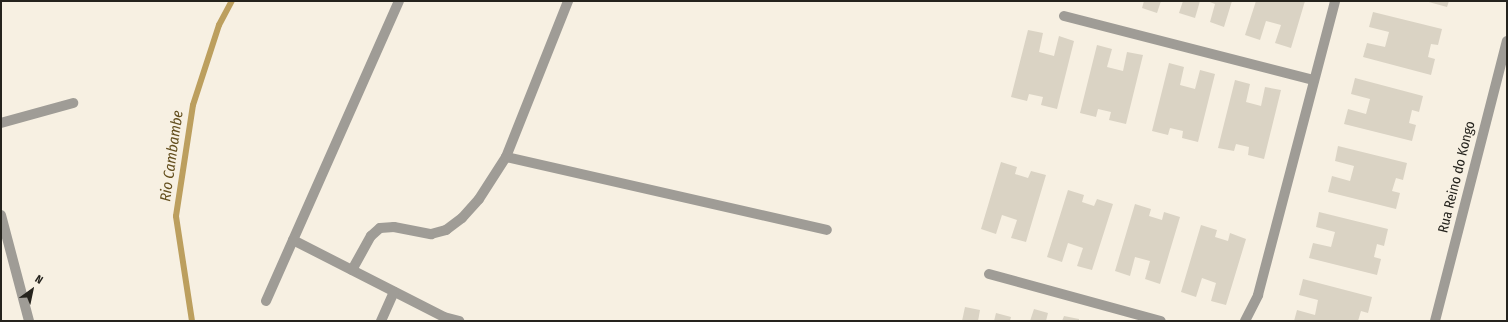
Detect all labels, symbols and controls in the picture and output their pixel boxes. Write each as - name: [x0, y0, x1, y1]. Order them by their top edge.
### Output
- water label: Rio Cambambe: [157, 109, 187, 203]
- street label: Rua Reino do Kongo: [1435, 119, 1479, 235]
- north arrow: [12, 270, 52, 310]
- text: N: [33, 272, 45, 287]

